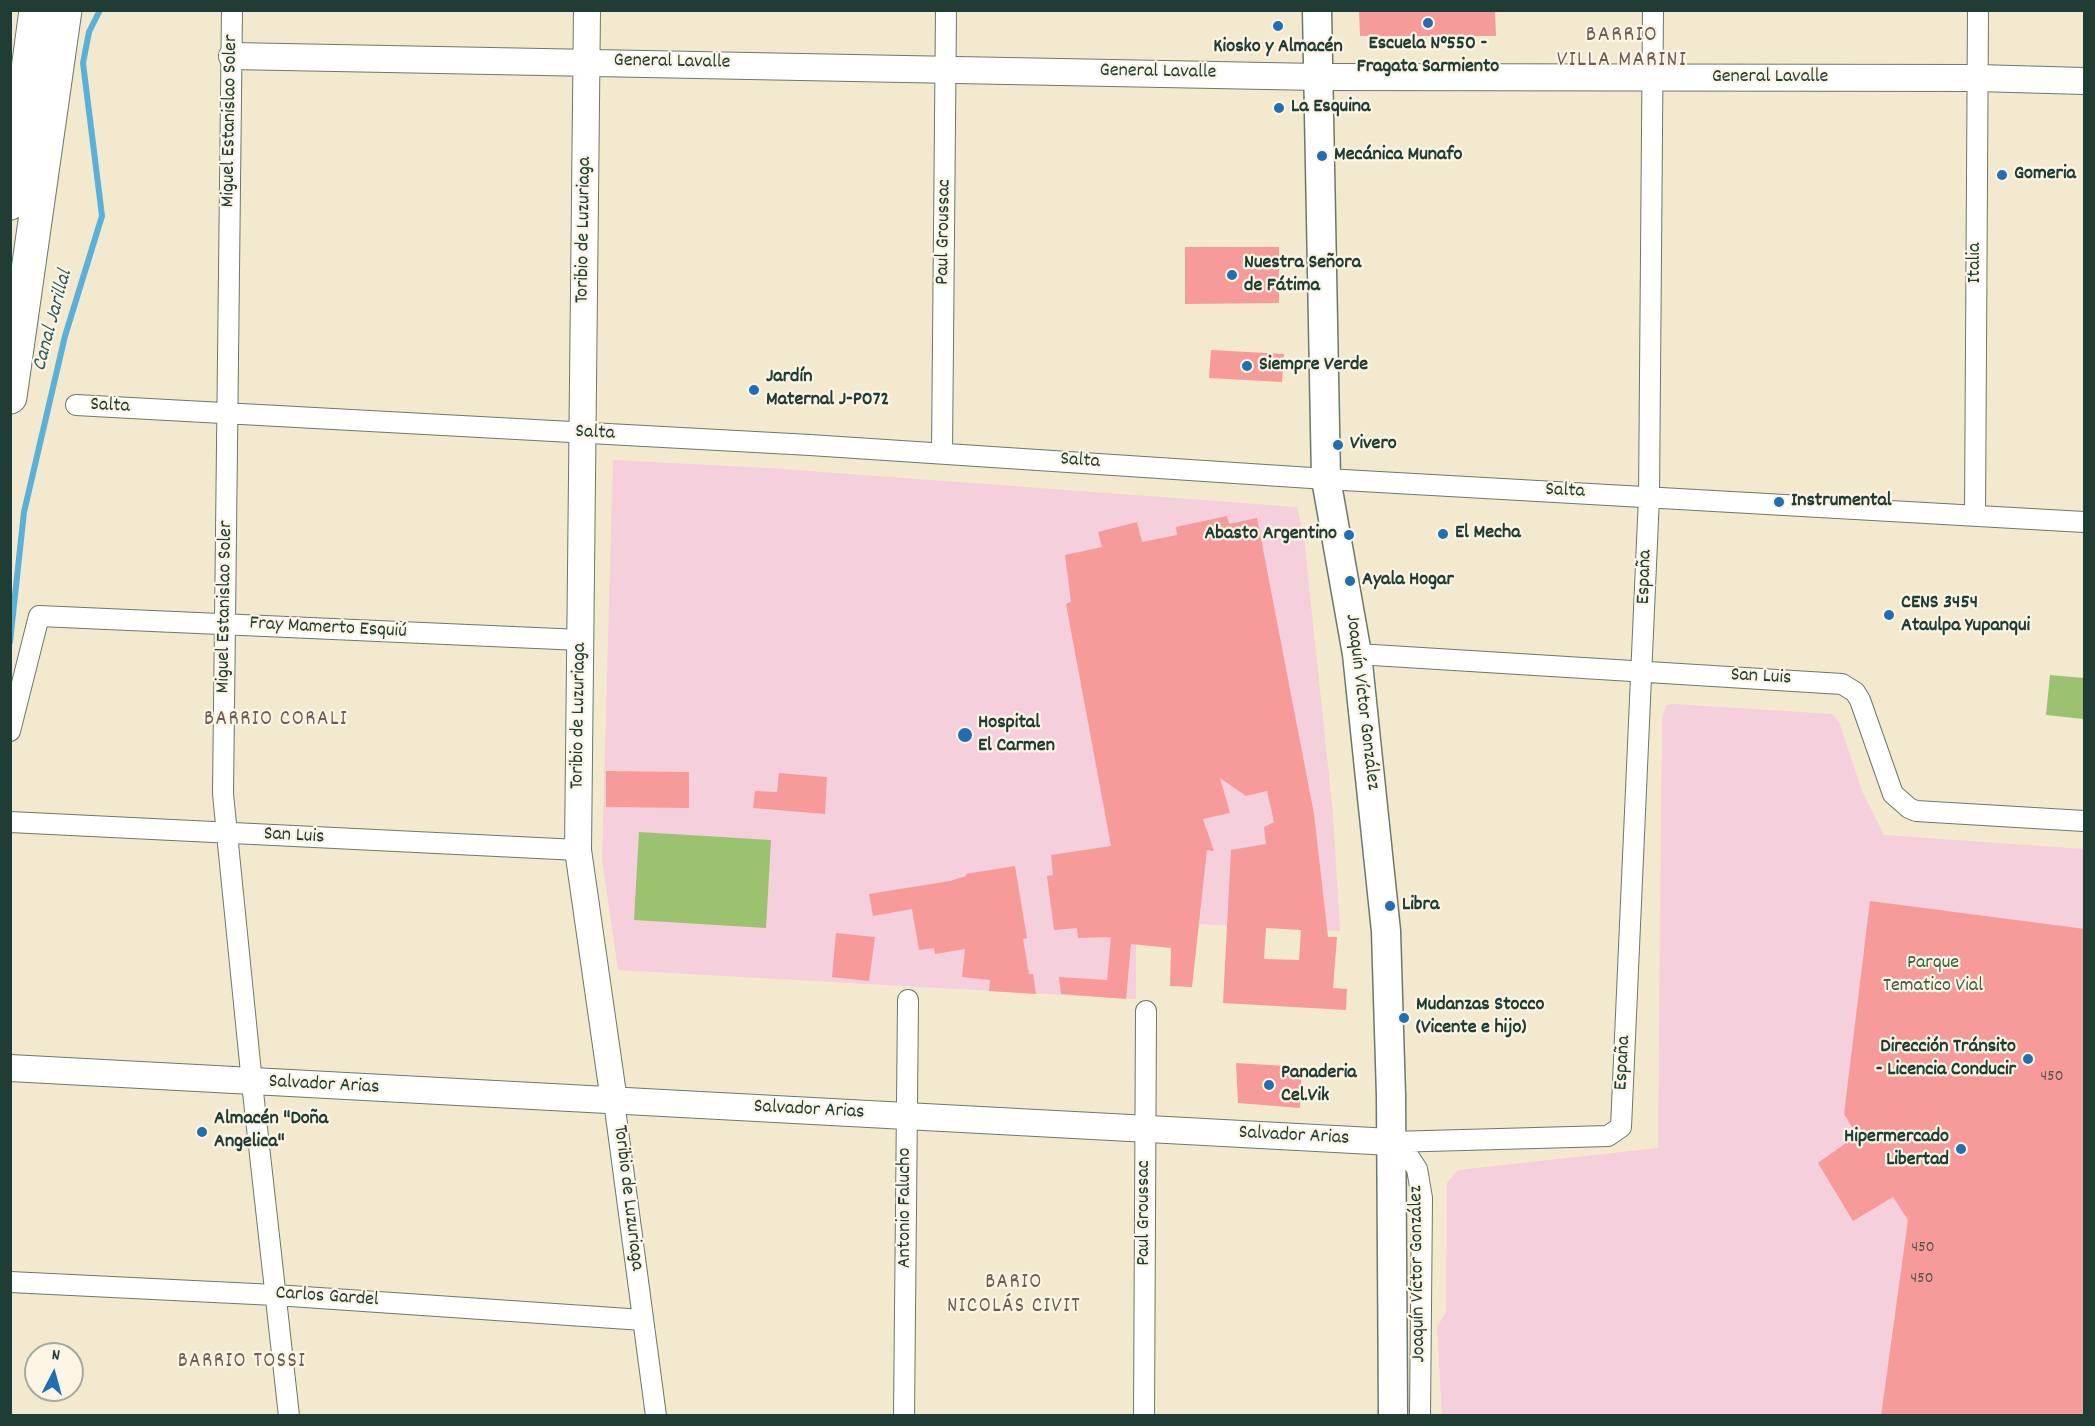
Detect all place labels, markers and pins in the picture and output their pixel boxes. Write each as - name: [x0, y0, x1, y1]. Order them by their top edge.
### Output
- marker: Escuela N°550 - Fragata Sarmiento: [1421, 16, 1435, 30]
- marker: Kiosko y Almacén: [1271, 19, 1285, 33]
- place label: Escuela N°550 - Fragata Sarmiento: [1357, 33, 1499, 80]
- place label: Kiosko y Almacén: [1213, 36, 1343, 60]
- place label: La Esquina: [1291, 96, 1370, 120]
- marker: La Esquina: [1272, 101, 1286, 115]
- place label: Mecánica Munafo: [1334, 144, 1462, 168]
- marker: Mecánica Munafo: [1315, 149, 1329, 163]
- place label: Gomeria: [2014, 163, 2076, 187]
- marker: Gomeria: [1995, 168, 2009, 182]
- place label: Nuestra Señora de Fátima: [1244, 252, 1361, 299]
- marker: Nuestra Señora de Fátima: [1225, 268, 1239, 282]
- place label: Siempre Verde: [1259, 354, 1368, 378]
- marker: Siempre Verde: [1240, 359, 1254, 373]
- place label: Jardín Maternal J-P072: [766, 366, 889, 413]
- marker: Jardín Maternal J-P072: [747, 383, 761, 397]
- place label: Vivero: [1350, 433, 1397, 457]
- marker: Vivero: [1331, 438, 1345, 452]
- place label: Instrumental: [1791, 490, 1892, 514]
- marker: Instrumental: [1772, 495, 1786, 509]
- place label: El Mecha: [1455, 522, 1521, 546]
- place label: Abasto Argentino: [1204, 523, 1337, 547]
- marker: El Mecha: [1436, 527, 1450, 541]
- marker: Abasto Argentino: [1342, 528, 1356, 542]
- place label: Ayala Hogar: [1362, 569, 1454, 593]
- marker: Ayala Hogar: [1343, 574, 1357, 588]
- place label: CENS 3454 Ataulpa Yupanqui: [1901, 592, 2030, 639]
- marker: CENS 3454 Ataulpa Yupanqui: [1882, 608, 1896, 622]
- place label: Hospital El Carmen: [978, 712, 1055, 759]
- marker: Hospital El Carmen: [956, 726, 974, 744]
- place label: Libra: [1402, 894, 1439, 918]
- marker: Libra: [1383, 899, 1397, 913]
- place label: Mudanzas Stocco (Vicente e hijo): [1416, 994, 1544, 1041]
- marker: Mudanzas Stocco (Vicente e hijo): [1397, 1011, 1411, 1025]
- place label: Dirección Tránsito - Licencia Conducir: [1876, 1036, 2016, 1083]
- marker: Dirección Tránsito - Licencia Conducir: [2021, 1052, 2035, 1066]
- place label: Panaderia Cel.Vik: [1281, 1062, 1357, 1109]
- marker: Panaderia Cel.Vik: [1262, 1078, 1276, 1092]
- place label: Almacén "Doña Angelica": [214, 1108, 328, 1155]
- marker: Almacén "Doña Angelica": [195, 1125, 209, 1139]
- place label: Hipermercado Libertad: [1844, 1126, 1949, 1173]
- marker: Hipermercado Libertad: [1954, 1142, 1968, 1156]

